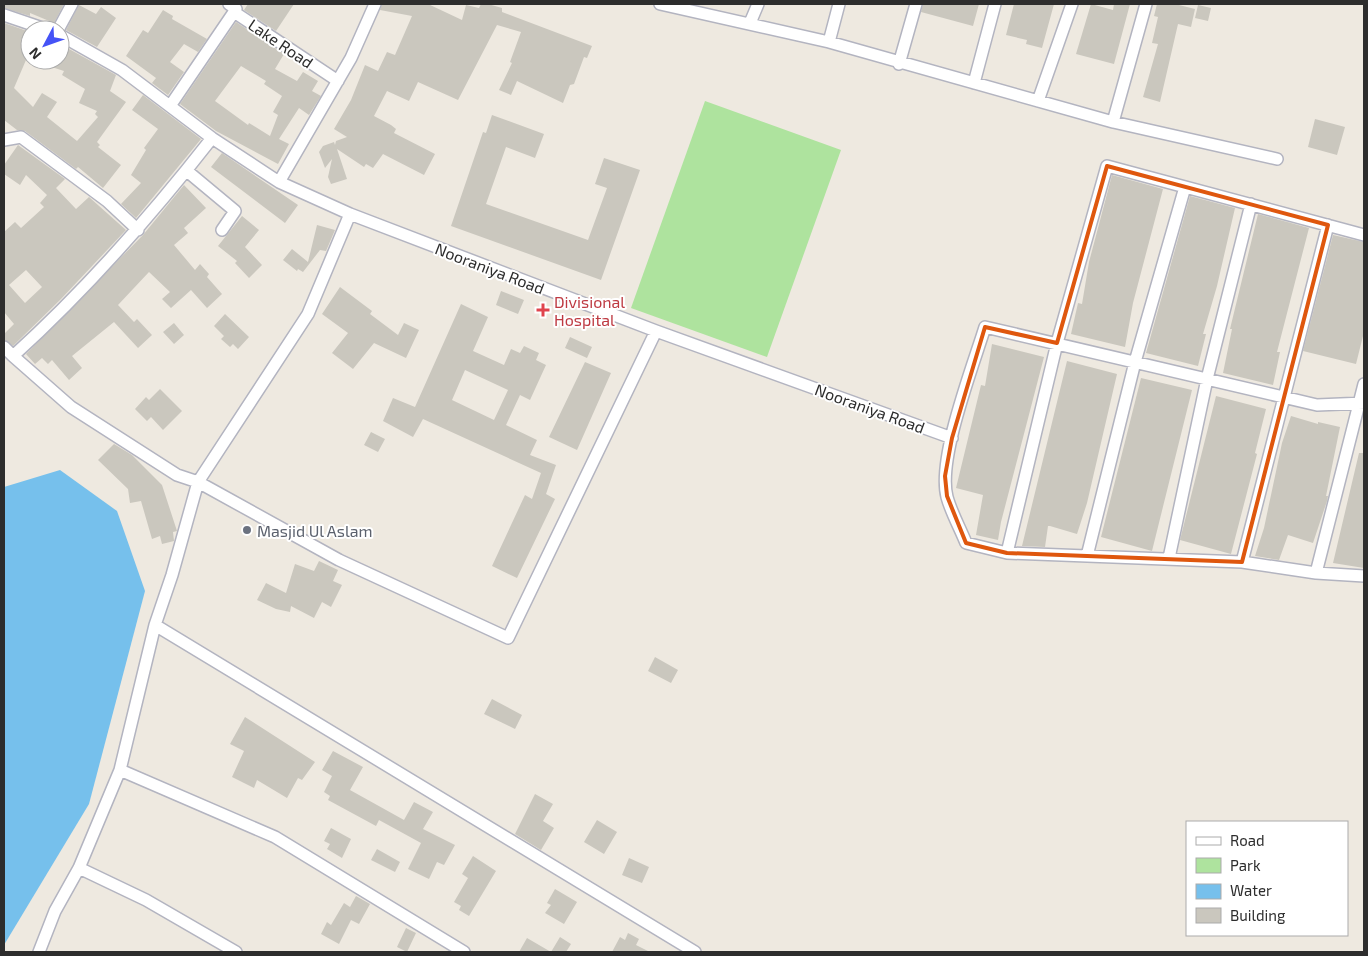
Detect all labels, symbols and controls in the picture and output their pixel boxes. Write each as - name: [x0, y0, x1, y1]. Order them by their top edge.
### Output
- street label: Lake Road: [245, 14, 317, 72]
- north arrow: [20, 20, 70, 70]
- text: N: [25, 44, 45, 63]
- street label: Nooraniya Road: [433, 238, 547, 298]
- place label: Divisional Hospital: [554, 292, 625, 329]
- marker: Divisional Hospital: [536, 303, 550, 317]
- street label: Nooraniya Road: [812, 379, 928, 437]
- place label: Masjid Ul Aslam: [257, 521, 372, 541]
- marker: Masjid Ul Aslam: [241, 524, 253, 536]
- legend: [1186, 821, 1348, 936]
- text: Road: [1230, 831, 1265, 849]
- text: Park: [1230, 856, 1261, 874]
- text: Water: [1230, 881, 1272, 899]
- text: Building: [1230, 906, 1286, 924]

